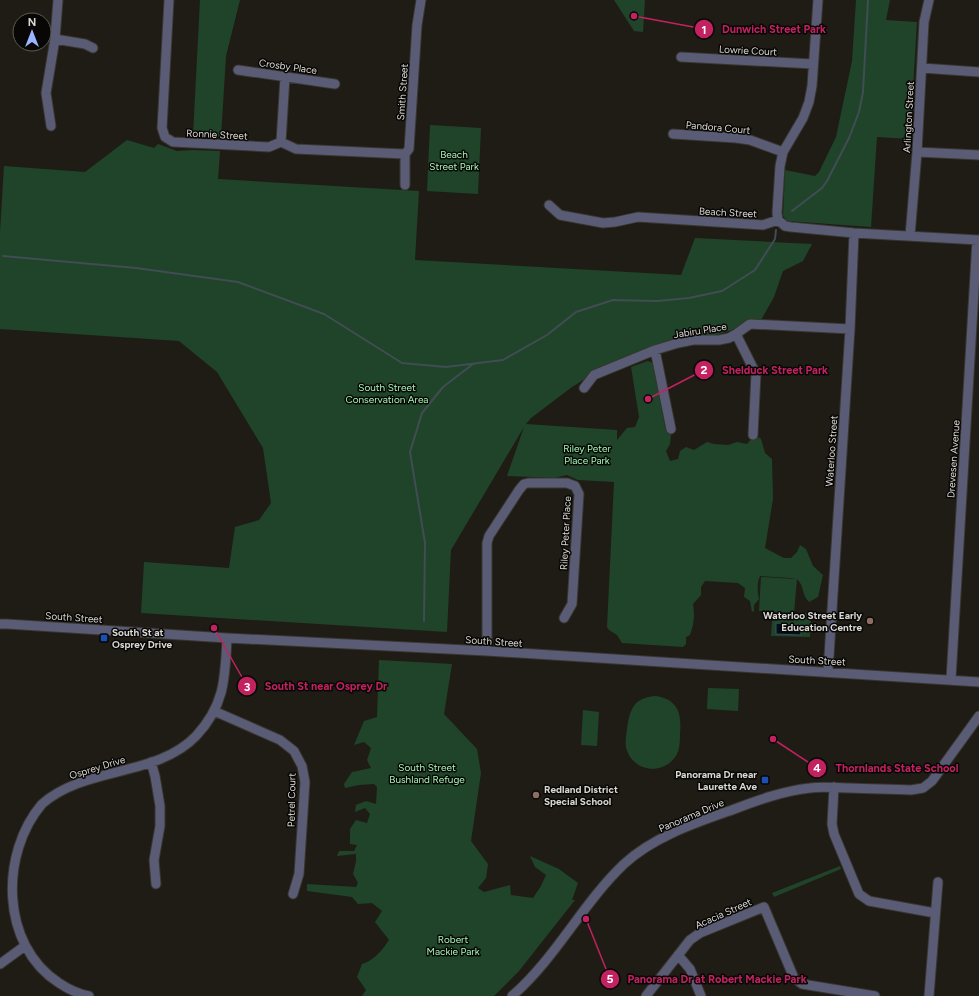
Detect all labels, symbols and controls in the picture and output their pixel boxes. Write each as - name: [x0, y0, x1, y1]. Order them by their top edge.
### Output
- north arrow: [12, 12, 52, 52]
- text: N: [28, 16, 36, 29]
- callout: Dunwich Street Park: [694, 18, 834, 41]
- text: 1: [701, 23, 707, 37]
- text: Dunwich Street Park: [722, 23, 826, 36]
- street label: Lowrie Court: [719, 42, 778, 59]
- street label: Crosby Place: [258, 56, 318, 77]
- street label: Smith Street: [394, 63, 411, 121]
- street label: Arlington Street: [900, 81, 917, 153]
- street label: Pandora Court: [685, 118, 751, 137]
- street label: Ronnie Street: [186, 126, 248, 143]
- park label: Beach Street Park: [429, 148, 479, 173]
- street label: Beach Street: [699, 204, 758, 221]
- street label: Jabiru Place: [672, 320, 728, 341]
- callout: Shelduck Street Park: [694, 359, 836, 382]
- text: 2: [701, 363, 708, 377]
- text: Shelduck Street Park: [722, 364, 828, 377]
- park label: South Street Conservation Area: [346, 381, 428, 406]
- street label: Waterloo Street: [823, 415, 840, 487]
- street label: Drevesen Avenue: [944, 419, 963, 498]
- park label: Riley Peter Place Park: [563, 442, 611, 467]
- street label: Riley Peter Place: [557, 495, 574, 570]
- street label: South Street: [45, 609, 103, 626]
- place label: Waterloo Street Early Education Centre: [763, 609, 862, 634]
- marker: Waterloo Street Early Education Centre: [865, 616, 875, 626]
- place label: South St at Osprey Drive: [112, 626, 173, 651]
- marker: South St at Osprey Drive: [99, 633, 109, 643]
- street label: South Street: [465, 633, 523, 650]
- street label: South Street: [788, 653, 846, 669]
- callout: South St near Osprey Dr: [237, 675, 395, 698]
- text: 3: [244, 680, 251, 694]
- text: South St near Osprey Dr: [265, 680, 388, 693]
- street label: Osprey Drive: [68, 753, 127, 782]
- callout: Thornlands State School: [807, 757, 966, 780]
- park label: South Street Bushland Refuge: [389, 761, 465, 786]
- text: 4: [813, 761, 821, 775]
- text: Thornlands State School: [836, 762, 959, 775]
- place label: Panorama Dr near Laurette Ave: [675, 768, 757, 793]
- street label: Petrel Court: [285, 773, 298, 827]
- marker: Panorama Dr near Laurette Ave: [760, 775, 770, 785]
- place label: Redland District Special School: [544, 783, 618, 808]
- marker: Redland District Special School: [531, 790, 541, 800]
- street label: Panorama Drive: [657, 796, 726, 835]
- street label: Acacia Street: [693, 895, 754, 932]
- park label: Robert Mackie Park: [426, 933, 480, 958]
- callout: Panorama Dr at Robert Mackie Park: [600, 967, 815, 990]
- text: 5: [607, 972, 614, 986]
- text: Panorama Dr at Robert Mackie Park: [627, 973, 807, 986]

